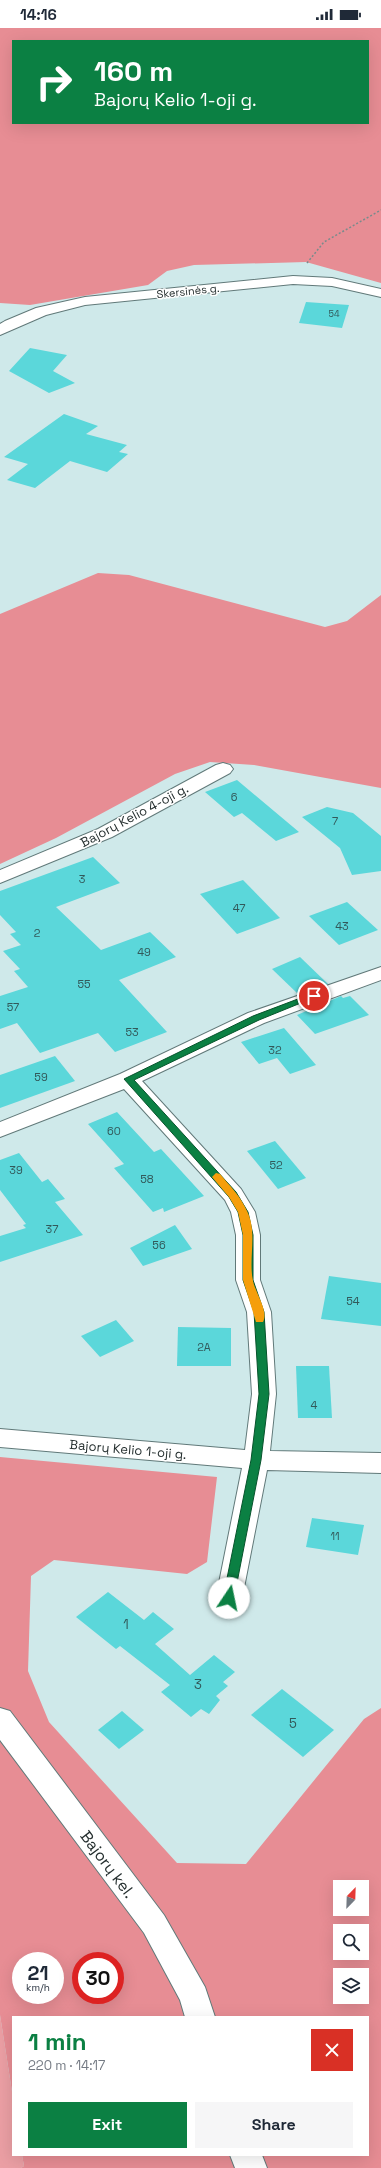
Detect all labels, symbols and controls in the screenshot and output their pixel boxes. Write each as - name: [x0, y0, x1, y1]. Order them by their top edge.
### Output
- text: 14:16: [20, 5, 57, 24]
- text: 160 m: [94, 53, 173, 89]
- icon: right: [28, 56, 80, 108]
- text: Bajorų Kelio 1-oji g.: [94, 88, 257, 111]
- street label: Skersinės g.: [156, 281, 220, 301]
- house number: 54: [328, 308, 340, 320]
- street label: Bajorų Kelio 4-oji g.: [77, 780, 191, 851]
- house number: 6: [231, 790, 238, 804]
- house number: 7: [332, 814, 338, 828]
- house number: 3: [79, 872, 86, 886]
- house number: 47: [233, 901, 245, 915]
- house number: 43: [335, 919, 349, 933]
- house number: 2: [34, 926, 41, 940]
- house number: 49: [137, 945, 151, 959]
- house number: 55: [77, 977, 91, 991]
- pin: [297, 979, 331, 1013]
- icon: arrive: [303, 985, 325, 1007]
- house number: 57: [7, 1000, 19, 1014]
- house number: 53: [125, 1025, 139, 1039]
- house number: 32: [268, 1043, 282, 1057]
- house number: 59: [34, 1070, 48, 1084]
- house number: 60: [107, 1124, 121, 1138]
- house number: 52: [269, 1158, 283, 1172]
- house number: 39: [9, 1163, 23, 1177]
- house number: 58: [140, 1172, 154, 1186]
- house number: 37: [46, 1222, 58, 1236]
- house number: 56: [152, 1238, 166, 1252]
- house number: 54: [346, 1294, 360, 1308]
- house number: 2A: [197, 1340, 211, 1354]
- house number: 4: [311, 1398, 318, 1412]
- street label: Bajorų Kelio 1-oji g.: [69, 1436, 187, 1463]
- house number: 11: [330, 1529, 340, 1543]
- position arrow: [208, 1577, 250, 1619]
- house number: 1: [123, 1616, 129, 1633]
- house number: 3: [194, 1676, 202, 1693]
- house number: 5: [289, 1715, 297, 1732]
- street label: Bajorų kel.: [75, 1826, 140, 1902]
- north arrow: [333, 1880, 369, 1916]
- map controls: [333, 1880, 369, 2004]
- button: search: [333, 1924, 369, 1960]
- speed limit sign: 30: [72, 1952, 124, 2004]
- text: 21: [28, 1960, 48, 1986]
- button: layers: [333, 1968, 369, 2004]
- text: km/h: [26, 1981, 50, 1994]
- text: 1 min: [28, 2026, 87, 2057]
- button: close: [311, 2029, 353, 2071]
- text: 220 m · 14:17: [28, 2057, 105, 2074]
- button: Exit: [28, 2102, 187, 2148]
- button: Share: [195, 2102, 353, 2148]

